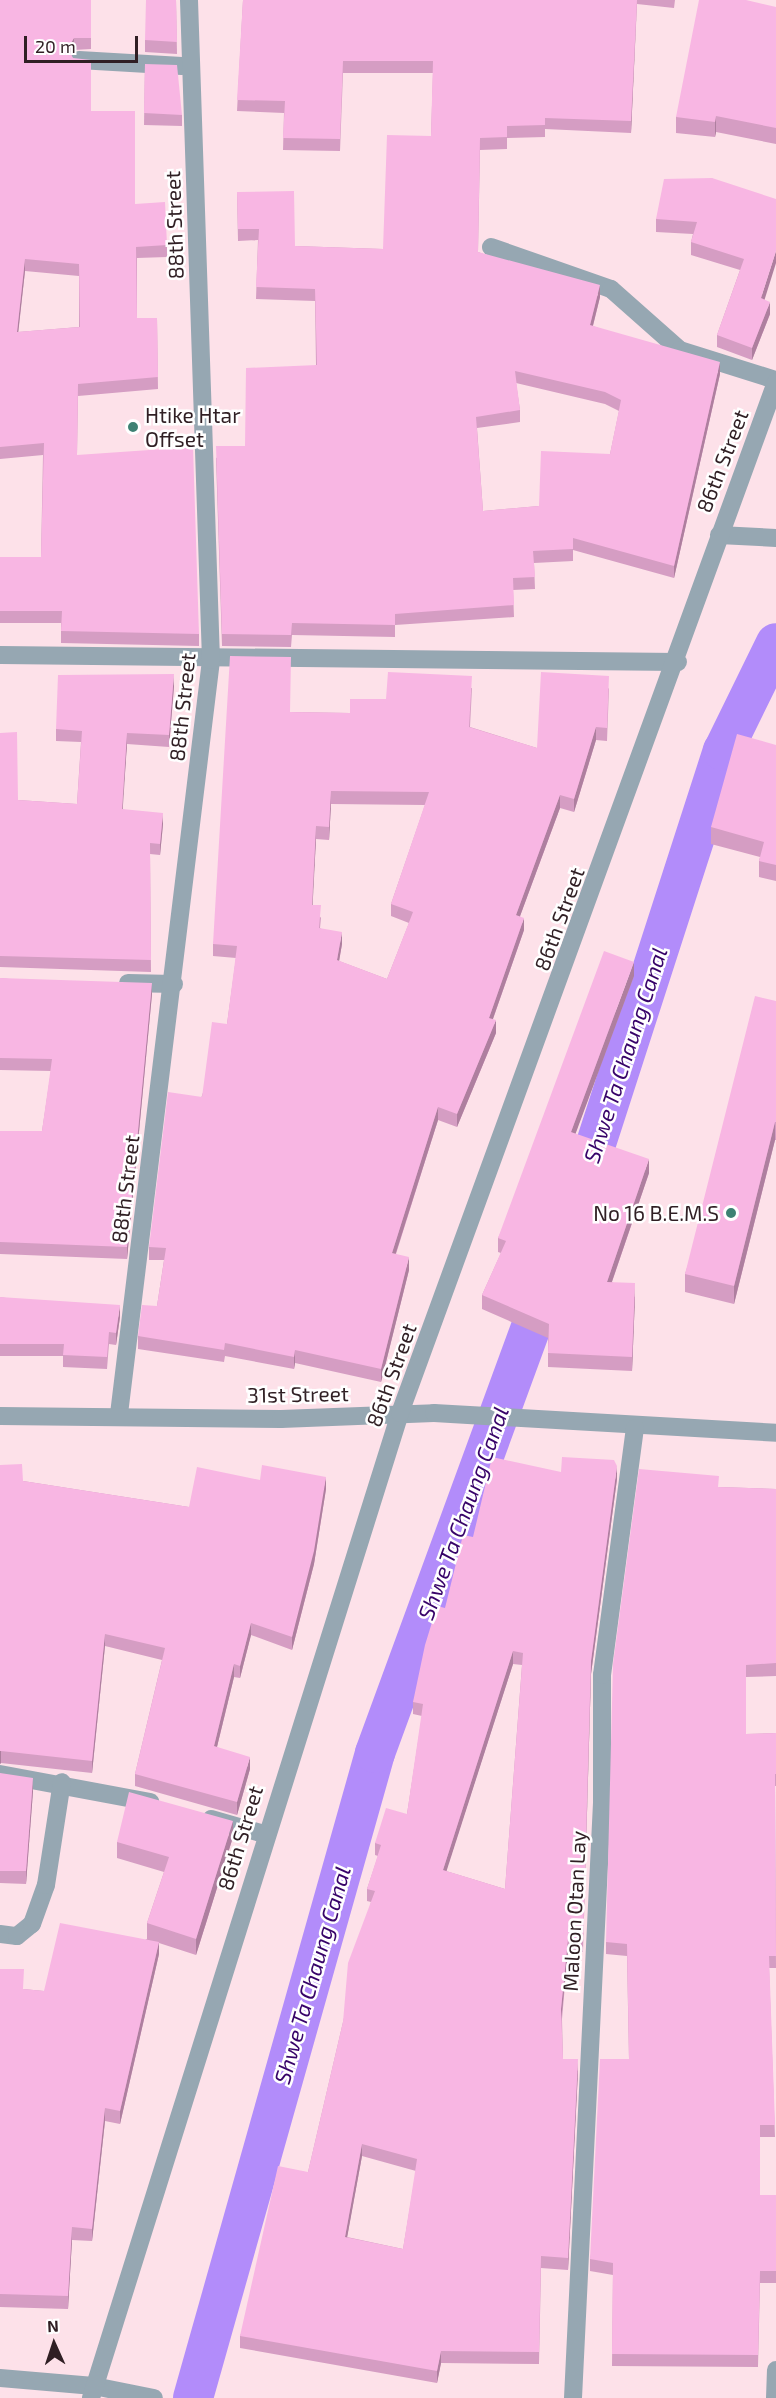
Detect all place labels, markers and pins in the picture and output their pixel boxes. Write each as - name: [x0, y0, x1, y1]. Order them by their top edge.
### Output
- place label: Htike Htar Offset: [145, 402, 241, 452]
- marker: Htike Htar Offset: [126, 420, 140, 434]
- place label: No 16 B.E.M.S: [593, 1200, 719, 1226]
- marker: No 16 B.E.M.S: [724, 1206, 738, 1220]

